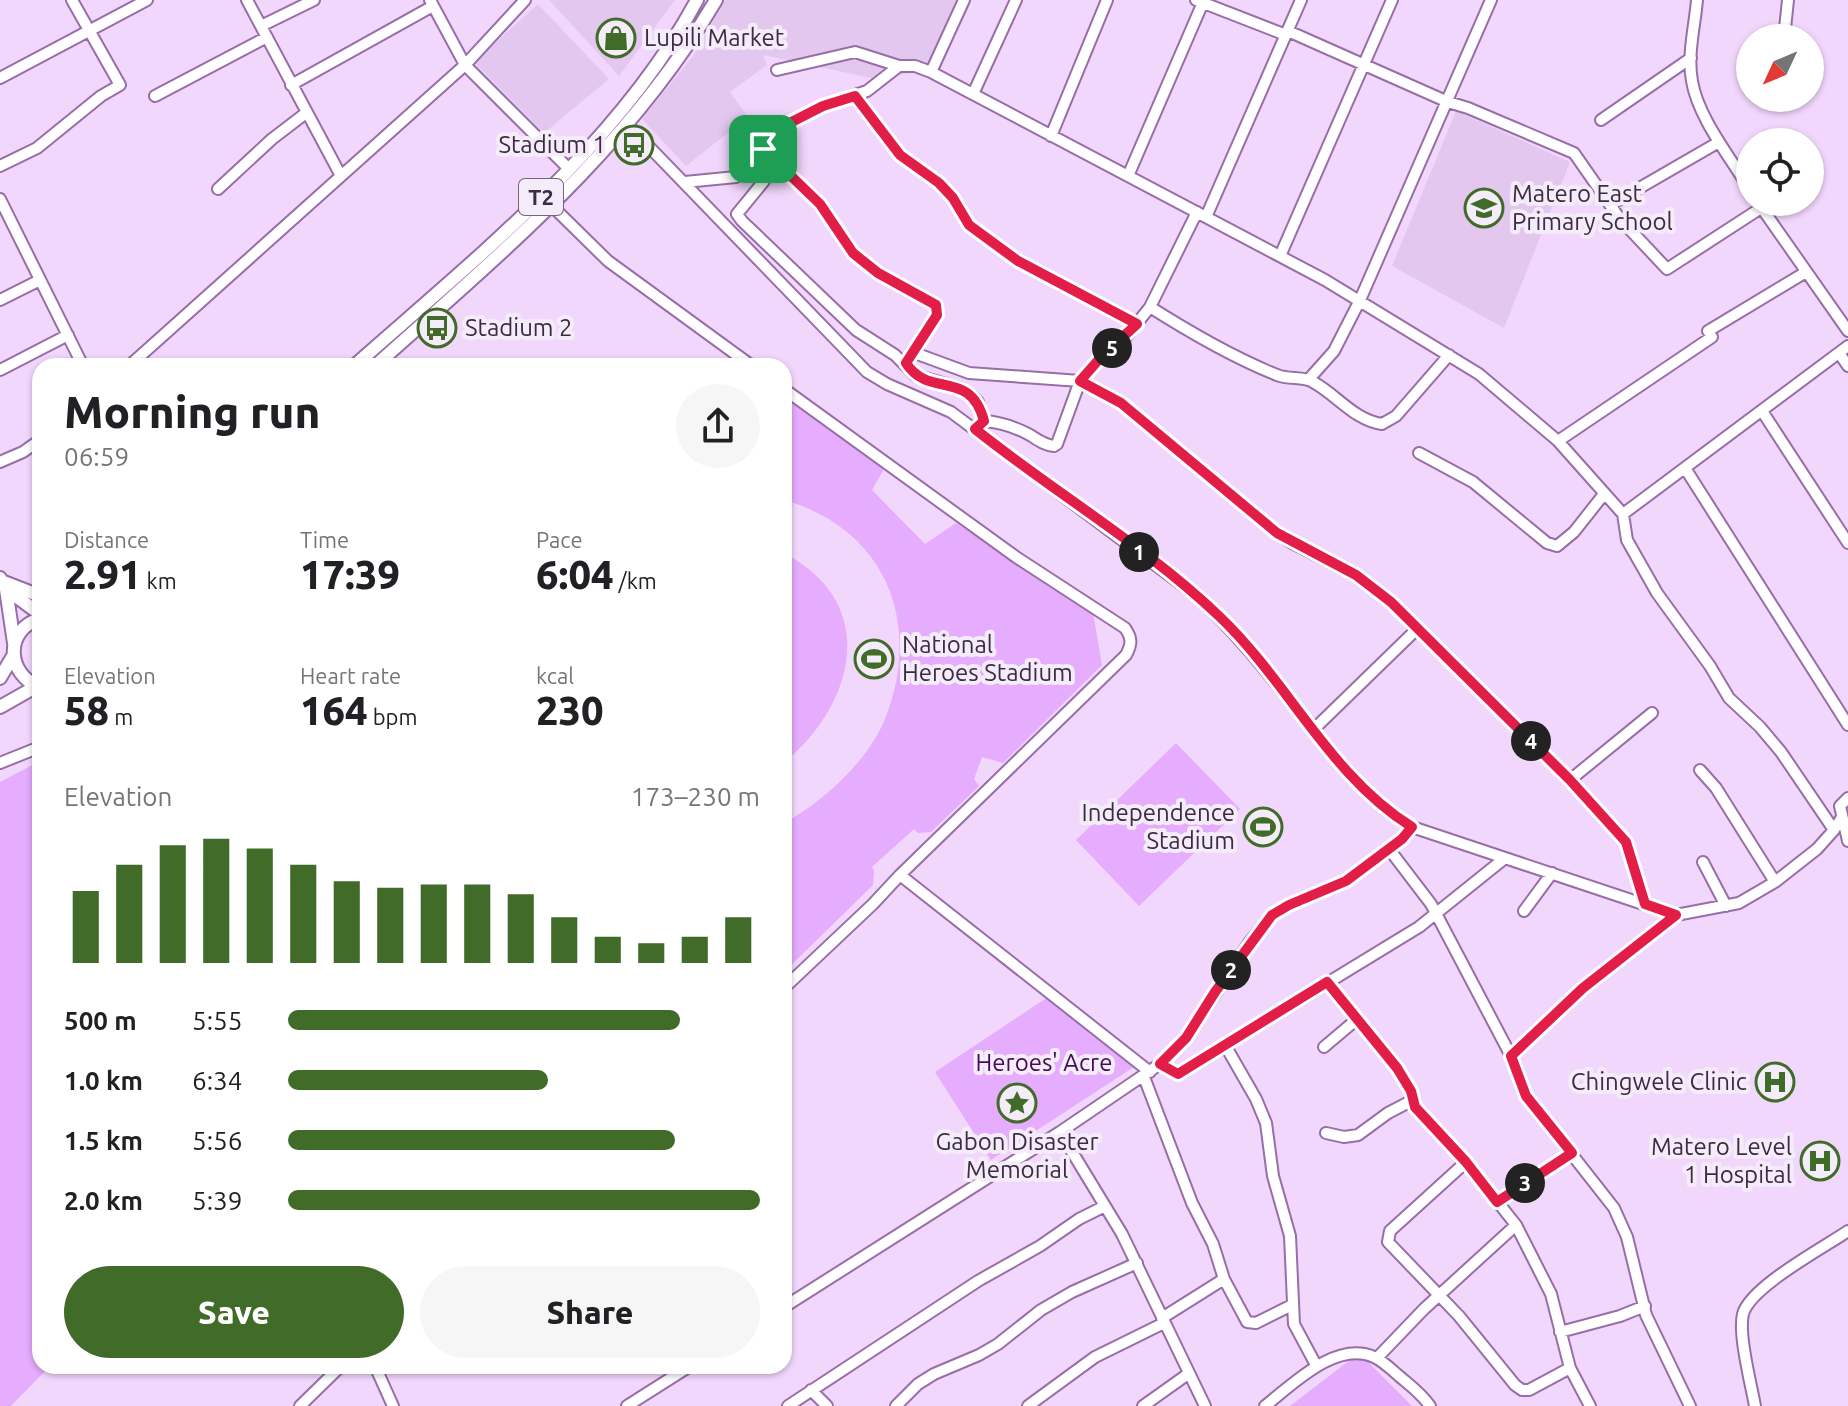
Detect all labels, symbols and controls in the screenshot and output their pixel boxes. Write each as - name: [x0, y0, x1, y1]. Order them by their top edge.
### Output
- shop icon: Lupili Market: [595, 17, 637, 59]
- place label: Lupili Market: [644, 24, 785, 51]
- north arrow: [1736, 24, 1824, 112]
- map controls: [1736, 24, 1824, 216]
- pin: [729, 115, 797, 183]
- bus stop icon: Stadium 1: [613, 124, 655, 166]
- icon: arrive: [741, 127, 785, 171]
- button: locate: [1736, 128, 1824, 216]
- place label: Stadium 1: [498, 131, 606, 158]
- road number: T2: [519, 179, 563, 215]
- place label: Matero East Primary School: [1512, 180, 1673, 235]
- school or university icon: Matero East Primary School: [1463, 187, 1505, 229]
- bus stop icon: Stadium 2: [416, 307, 458, 349]
- place label: Stadium 2: [465, 314, 573, 341]
- pin: 5: [1092, 328, 1132, 368]
- text: 5: [1106, 335, 1118, 360]
- button: share: [676, 384, 760, 468]
- text: Morning run: [64, 387, 320, 436]
- text: 06:59: [64, 442, 129, 471]
- text: Distance: [64, 527, 149, 552]
- text: Time: [300, 527, 349, 552]
- text: Pace: [536, 527, 583, 552]
- pin: 1: [1119, 532, 1159, 572]
- text: 1: [1133, 539, 1145, 564]
- text: 2.91: [64, 552, 142, 597]
- text: 17:39: [300, 552, 400, 597]
- text: 6:04: [536, 552, 614, 597]
- text: km: [142, 568, 177, 593]
- text: /km: [614, 568, 657, 593]
- place label: National Heroes Stadium: [902, 631, 1073, 686]
- sports icon: National Heroes Stadium: [853, 638, 895, 680]
- text: Elevation: [64, 663, 156, 688]
- text: Heart rate: [300, 663, 401, 688]
- text: kcal: [536, 663, 574, 688]
- text: 58: [64, 688, 109, 733]
- text: 164: [300, 688, 368, 733]
- text: 230: [536, 688, 604, 733]
- text: m: [109, 704, 133, 729]
- text: bpm: [368, 704, 417, 729]
- pin: 4: [1511, 721, 1551, 761]
- text: 4: [1525, 728, 1537, 753]
- text: Elevation: [64, 782, 172, 811]
- text: 173–230 m: [631, 782, 760, 811]
- place label: Independence Stadium: [1082, 799, 1235, 854]
- sports icon: Independence Stadium: [1242, 806, 1284, 848]
- pin: 2: [1211, 950, 1251, 990]
- text: 2: [1225, 957, 1237, 982]
- text: 500 m: [64, 1006, 137, 1035]
- text: 5:55: [192, 1006, 242, 1035]
- park label: Heroes' Acre: [976, 1049, 1112, 1076]
- hospital icon: Chingwele Clinic: [1754, 1061, 1796, 1103]
- text: 1.0 km: [64, 1066, 143, 1095]
- text: 6:34: [192, 1066, 242, 1095]
- place label: Chingwele Clinic: [1571, 1068, 1747, 1095]
- place icon: Gabon Disaster Memorial: [996, 1082, 1038, 1124]
- text: 1.5 km: [64, 1126, 143, 1155]
- text: 5:56: [192, 1126, 242, 1155]
- place label: Gabon Disaster Memorial: [935, 1128, 1099, 1183]
- place label: Matero Level 1 Hospital: [1651, 1133, 1792, 1188]
- hospital icon: Matero Level 1 Hospital: [1799, 1140, 1841, 1182]
- pin: 3: [1505, 1163, 1545, 1203]
- text: 3: [1519, 1170, 1531, 1195]
- text: 2.0 km: [64, 1186, 143, 1215]
- text: 5:39: [192, 1186, 242, 1215]
- button: Save: [64, 1266, 404, 1358]
- button: Share: [420, 1266, 760, 1358]

